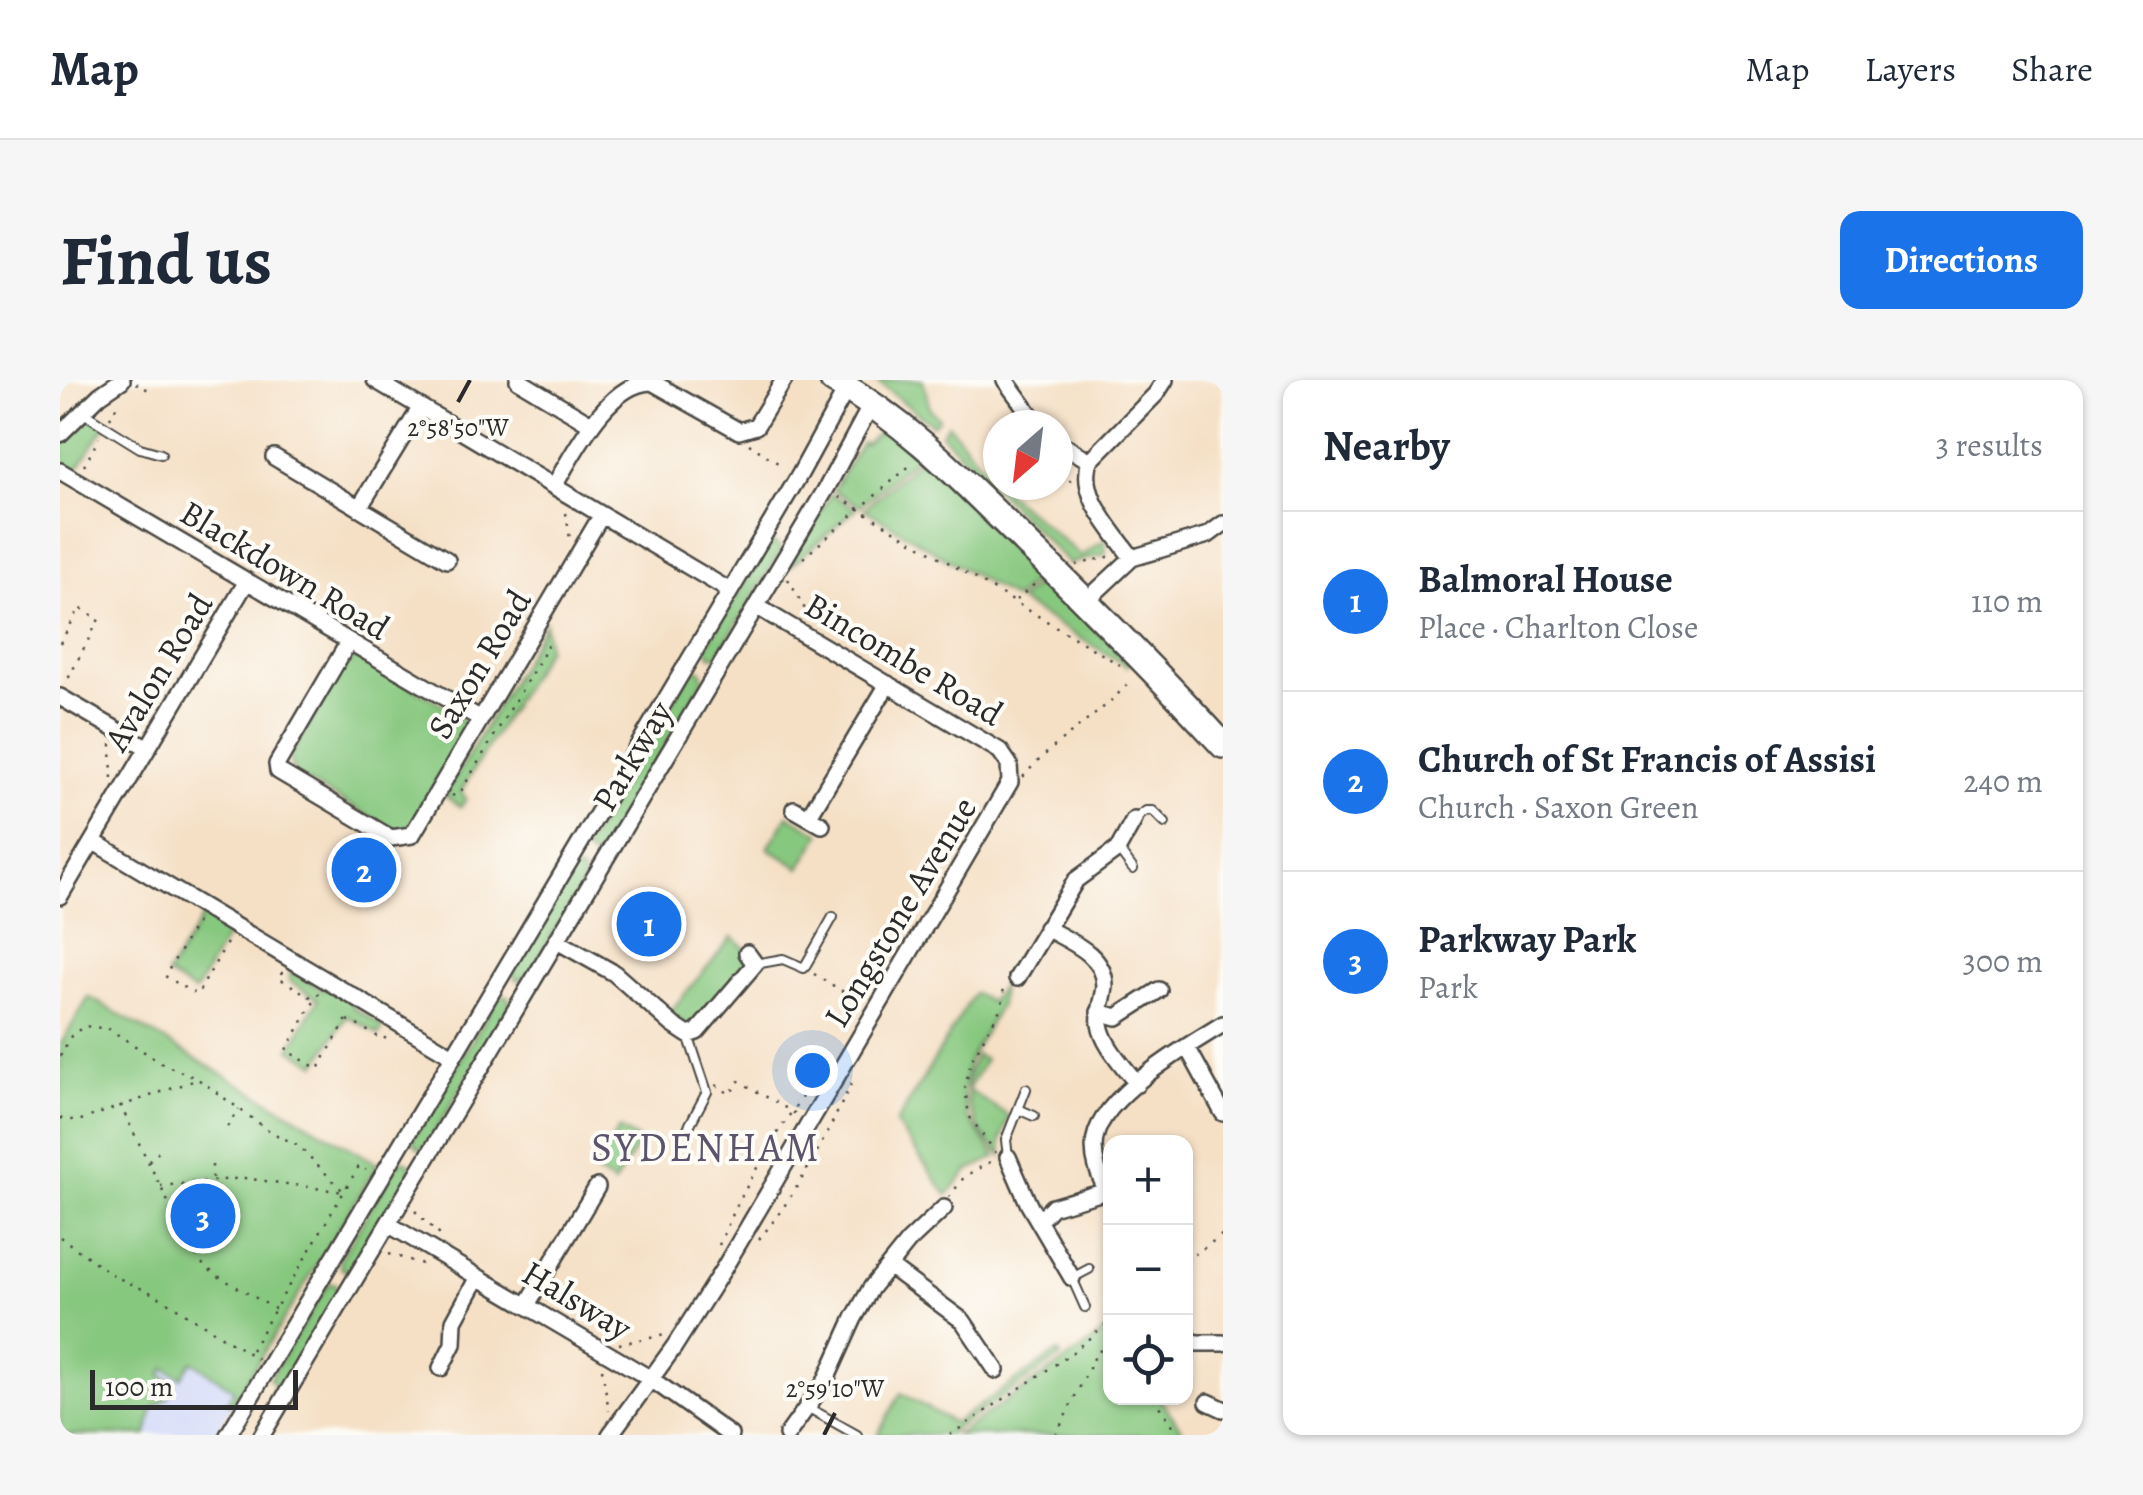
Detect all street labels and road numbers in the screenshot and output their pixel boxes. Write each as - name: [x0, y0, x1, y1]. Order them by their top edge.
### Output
- street label: Blackdown Road: [171, 488, 399, 652]
- street label: Saxon Road: [416, 580, 543, 748]
- street label: Bincombe Road: [796, 581, 1012, 737]
- street label: Avalon Road: [92, 584, 224, 761]
- street label: Parkway: [580, 691, 684, 820]
- street label: Longstone Avenue: [812, 788, 988, 1036]
- street label: Halsway: [513, 1249, 641, 1352]

